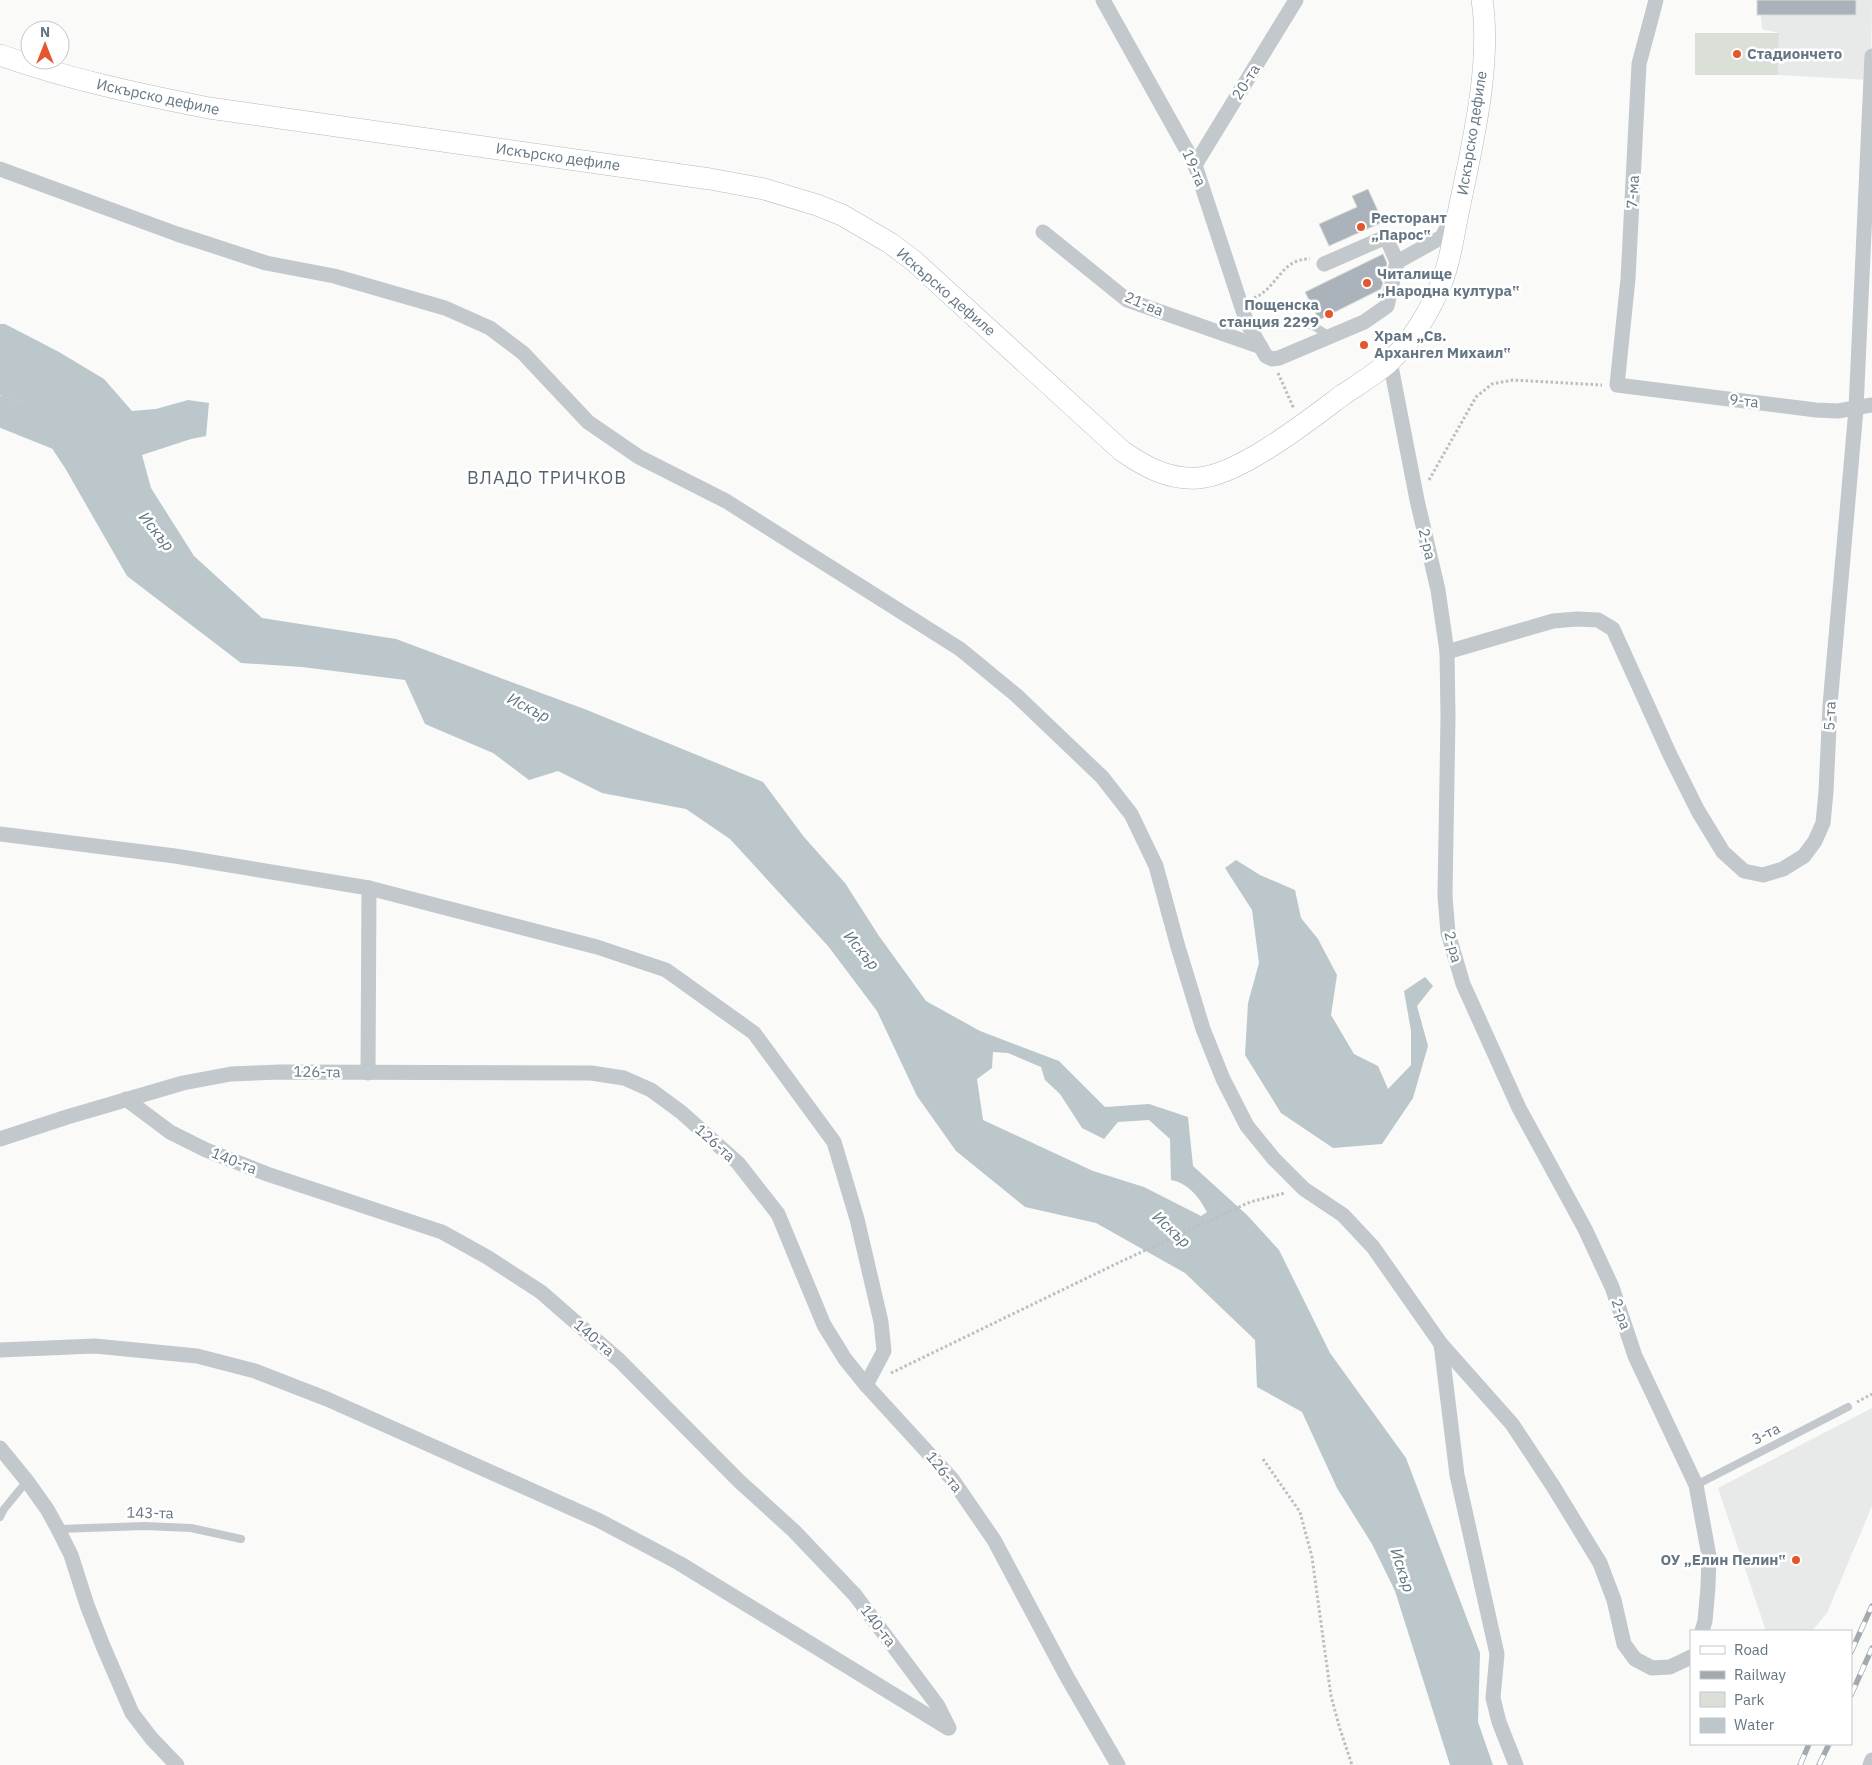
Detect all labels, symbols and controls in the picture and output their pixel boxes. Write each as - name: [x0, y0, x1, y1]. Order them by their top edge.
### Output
- north arrow: [20, 20, 70, 70]
- text: N: [40, 23, 50, 41]
- place label: Стадиончето: [1747, 44, 1842, 63]
- marker: Стадиончето: [1731, 48, 1743, 60]
- street label: 20-та: [1227, 60, 1264, 103]
- street label: Искърско дефиле: [1452, 69, 1491, 196]
- street label: Искърско дефиле: [95, 74, 221, 119]
- street label: Искърско дефиле: [495, 138, 621, 175]
- street label: 19-та: [1178, 146, 1211, 189]
- street label: 7-ма: [1622, 175, 1643, 209]
- place label: Ресторант „Парос‟: [1371, 208, 1447, 244]
- marker: Ресторант „Парос‟: [1355, 221, 1367, 233]
- street label: Искърско дефиле: [893, 243, 1000, 340]
- place label: Читалище „Народна култура‟: [1377, 264, 1520, 300]
- marker: Читалище „Народна култура‟: [1361, 277, 1373, 289]
- street label: 21-ва: [1122, 287, 1166, 320]
- place label: Пощенска станция 2299: [1219, 295, 1319, 331]
- marker: Пощенска станция 2299: [1323, 308, 1335, 320]
- place label: Храм „Св. Архангел Михаил‟: [1374, 326, 1511, 362]
- marker: Храм „Св. Архангел Михаил‟: [1358, 339, 1370, 351]
- street label: 9-та: [1728, 389, 1760, 412]
- district label: ВЛАДО ТРИЧКОВ: [467, 466, 627, 489]
- water label: Искър: [135, 507, 179, 555]
- street label: 2-ра: [1415, 526, 1440, 561]
- water label: Искър: [504, 688, 554, 726]
- street label: 5-та: [1819, 701, 1840, 731]
- water label: Искър: [840, 926, 884, 974]
- street label: 2-ра: [1440, 929, 1467, 965]
- street label: 126-та: [293, 1062, 341, 1081]
- street label: 126-та: [691, 1120, 739, 1166]
- street label: 140-та: [209, 1143, 260, 1178]
- water label: Искър: [1149, 1206, 1195, 1252]
- street label: 2-ра: [1608, 1296, 1635, 1332]
- street label: 140-та: [570, 1315, 618, 1360]
- street label: 3-та: [1748, 1418, 1783, 1449]
- street label: 126-та: [922, 1447, 967, 1496]
- street label: 143-та: [126, 1503, 174, 1522]
- water label: Искър: [1386, 1545, 1420, 1595]
- place label: ОУ „Елин Пелин‟: [1660, 1550, 1786, 1569]
- marker: ОУ „Елин Пелин‟: [1790, 1554, 1802, 1566]
- street label: 140-та: [857, 1601, 900, 1650]
- legend: [1690, 1630, 1852, 1745]
- text: Road: [1734, 1640, 1769, 1659]
- text: Railway: [1734, 1665, 1787, 1684]
- text: Park: [1734, 1690, 1764, 1709]
- text: Water: [1734, 1715, 1775, 1734]

